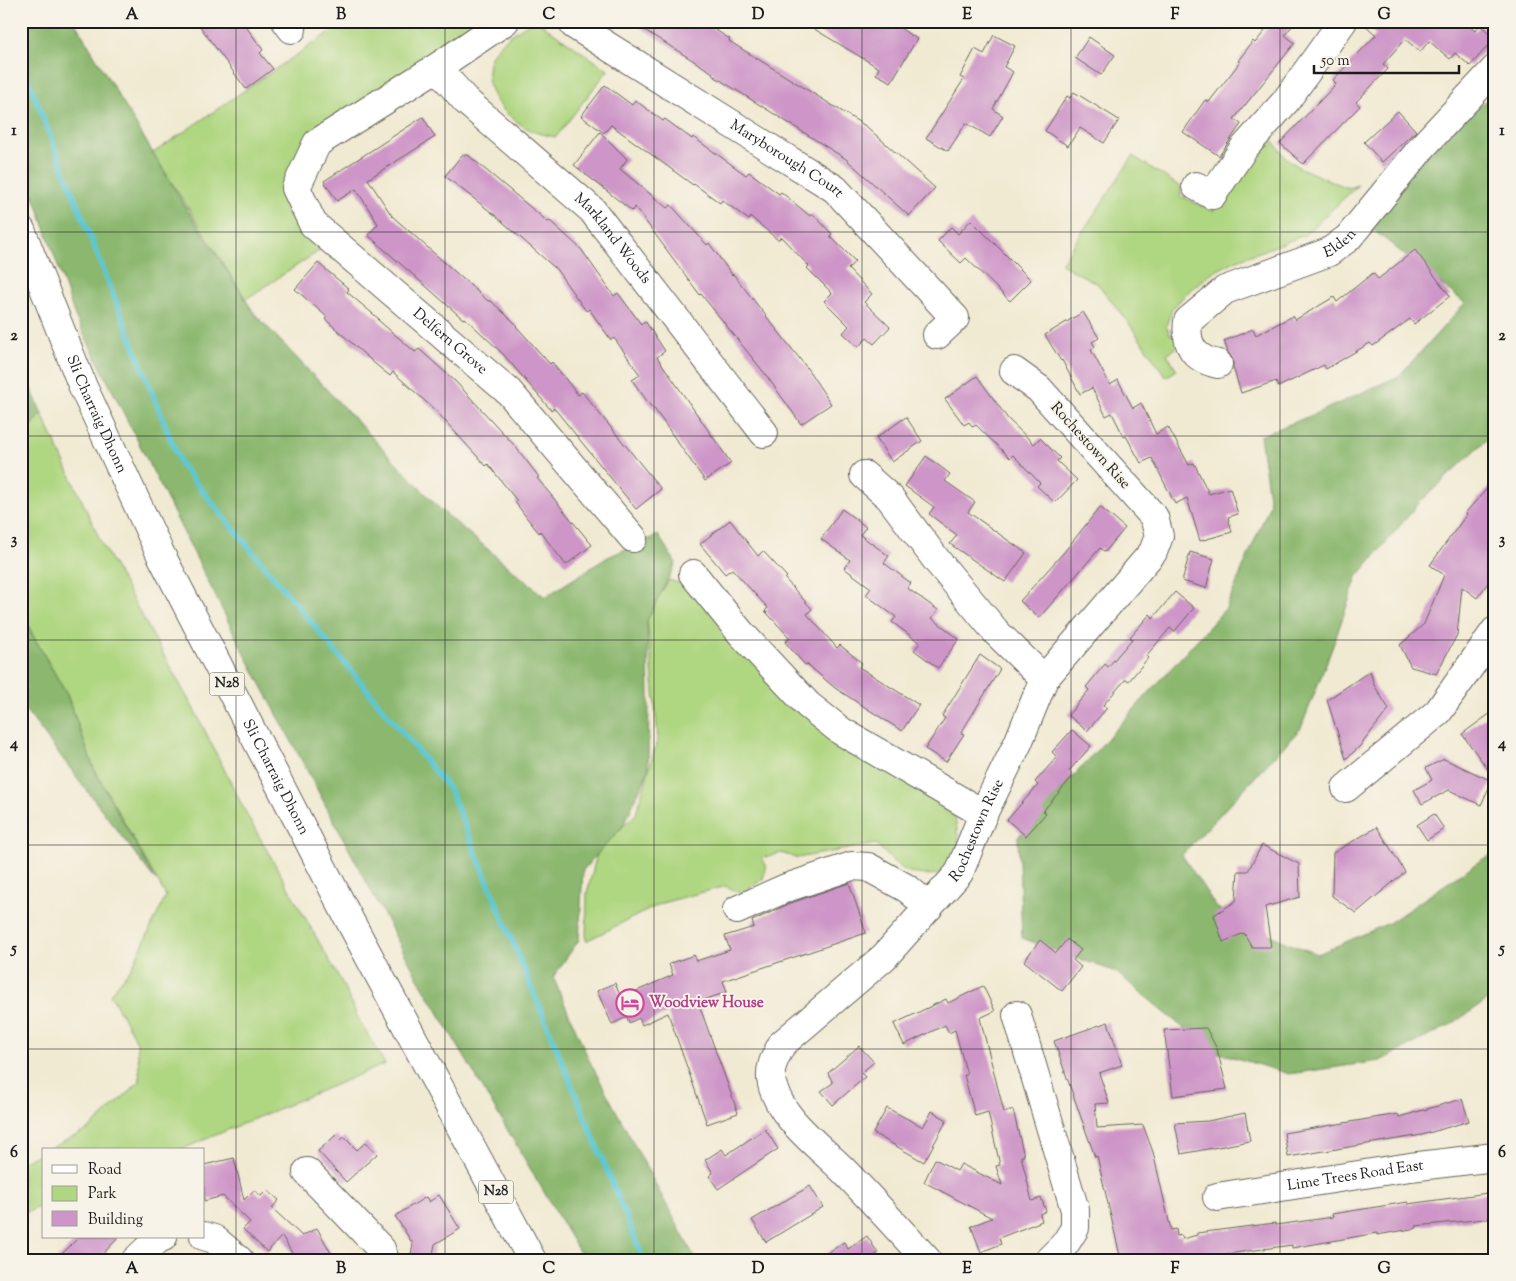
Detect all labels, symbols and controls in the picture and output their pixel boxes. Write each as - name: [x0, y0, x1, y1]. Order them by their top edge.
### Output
- text: A: [126, 4, 139, 27]
- text: B: [336, 4, 346, 27]
- text: C: [543, 4, 556, 27]
- text: D: [752, 4, 765, 27]
- text: E: [962, 4, 972, 27]
- text: F: [1171, 4, 1180, 27]
- text: G: [1377, 4, 1391, 27]
- scale bar: [1314, 42, 1458, 74]
- text: 50 m: [1320, 51, 1350, 72]
- street label: Maryborough Court: [726, 115, 849, 203]
- text: 1: [11, 120, 17, 143]
- text: 1: [1499, 120, 1505, 143]
- street label: Markland Woods: [569, 188, 656, 288]
- street label: Elden: [1321, 224, 1362, 264]
- street label: Delfern Grove: [408, 303, 492, 380]
- text: 2: [10, 325, 18, 348]
- text: 2: [1498, 325, 1506, 348]
- street label: Sli Charraig Dhonn: [61, 352, 132, 477]
- street label: Rochestown Rise: [1045, 398, 1135, 494]
- text: 3: [11, 529, 18, 552]
- text: 3: [1499, 529, 1506, 552]
- road number: N28: [210, 672, 244, 696]
- street label: Sli Charraig Dhonn: [237, 716, 314, 839]
- text: 4: [9, 733, 18, 756]
- text: 4: [1497, 733, 1506, 756]
- street label: Rochestown Rise: [945, 776, 1009, 887]
- text: 5: [9, 938, 17, 961]
- text: 5: [1497, 938, 1505, 961]
- hotel icon: Woodview House: [615, 988, 645, 1018]
- place label: Woodview House: [649, 993, 764, 1014]
- text: 6: [10, 1142, 18, 1165]
- text: 6: [1498, 1142, 1506, 1165]
- legend: [42, 1148, 205, 1238]
- street label: Lime Trees Road East: [1286, 1155, 1425, 1196]
- text: Road: [88, 1160, 122, 1181]
- road number: N28: [478, 1180, 514, 1204]
- text: Park: [88, 1184, 117, 1205]
- text: Building: [88, 1210, 143, 1231]
- text: A: [126, 1258, 139, 1281]
- text: B: [336, 1258, 346, 1281]
- text: C: [543, 1258, 556, 1281]
- text: D: [752, 1258, 765, 1281]
- text: E: [962, 1258, 972, 1281]
- text: F: [1171, 1258, 1180, 1281]
- text: G: [1377, 1258, 1391, 1281]

